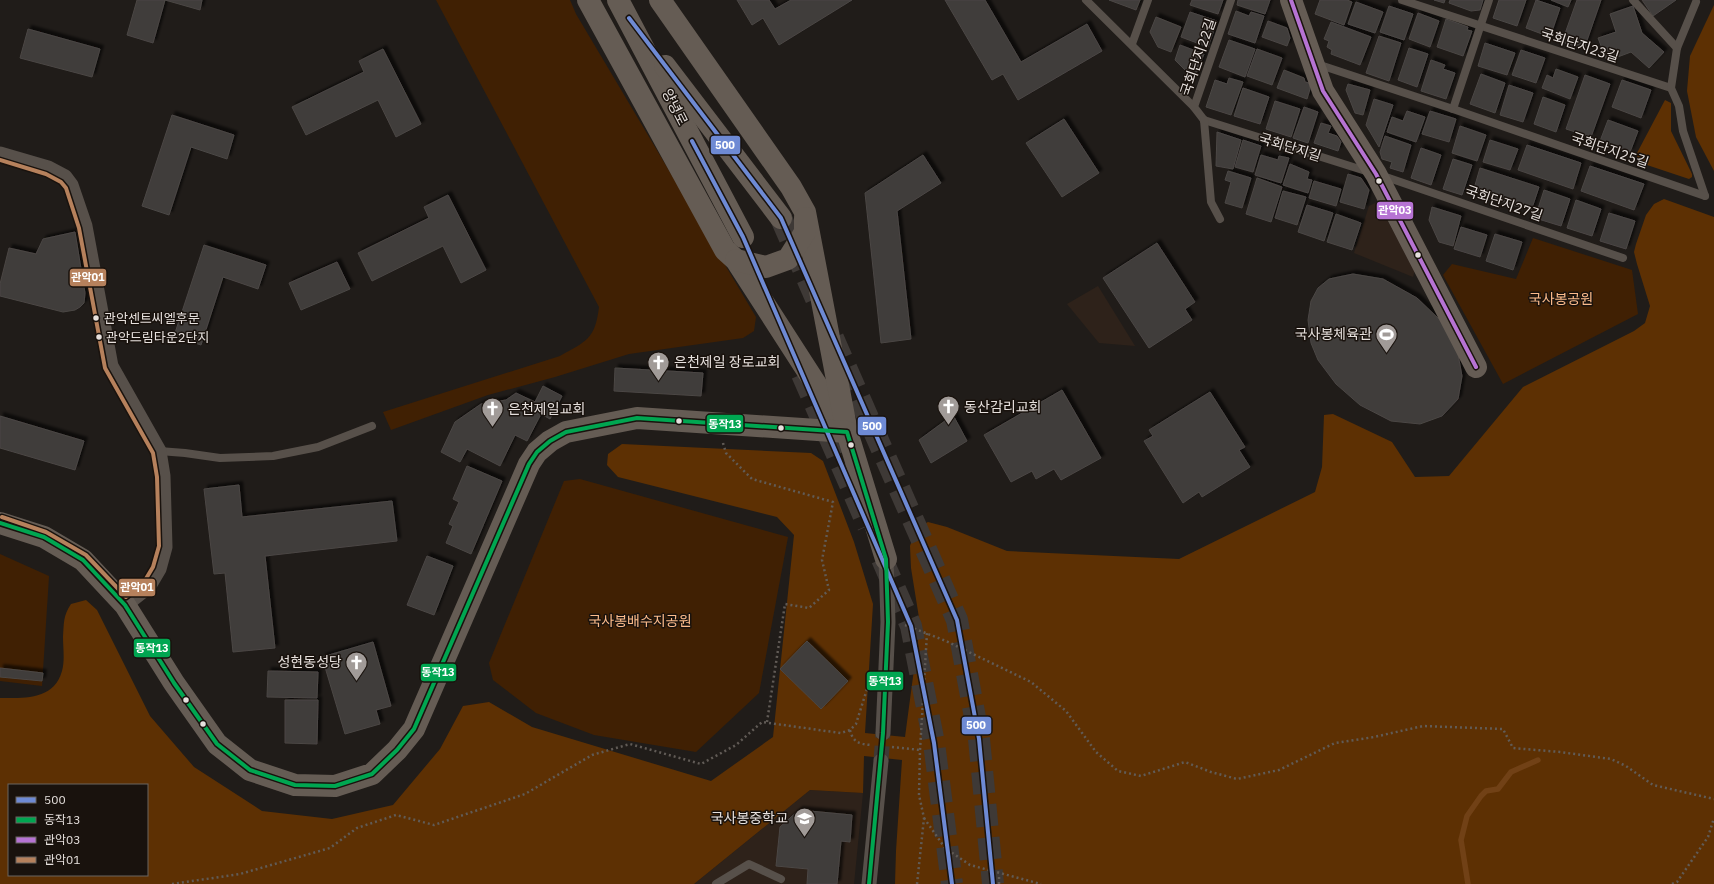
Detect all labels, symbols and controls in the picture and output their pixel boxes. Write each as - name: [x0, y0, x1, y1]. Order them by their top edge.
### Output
- street label: 국회단지22길: [1176, 16, 1220, 98]
- street label: 국회단지23길: [1539, 24, 1621, 66]
- street label: 양녕로: [658, 86, 692, 128]
- street label: 국회단지25길: [1569, 128, 1651, 172]
- street label: 국회단지길: [1257, 129, 1323, 165]
- line badge: 500: [710, 135, 741, 155]
- text: 500: [715, 138, 735, 152]
- unlabelled marker: [1374, 176, 1384, 186]
- street label: 국회단지27길: [1463, 181, 1545, 225]
- line badge: 관악03: [1376, 201, 1414, 220]
- text: 관악03: [1378, 203, 1412, 217]
- unlabelled marker: [1413, 250, 1423, 260]
- line badge: 관악01: [69, 268, 107, 287]
- text: 관악01: [71, 270, 105, 284]
- park label: 국사봉공원: [1529, 290, 1593, 308]
- place label: 관악센트씨엘후문: [104, 310, 200, 327]
- marker: 관악센트씨엘후문: [91, 313, 101, 323]
- sports icon: 국사봉체육관: [1374, 321, 1400, 354]
- place label: 국사봉체육관: [1295, 325, 1372, 343]
- place label: 관악드림타운2단지: [106, 329, 209, 346]
- marker: 관악드림타운2단지: [94, 332, 104, 342]
- church icon: 은천제일 장로교회: [645, 349, 671, 382]
- place label: 은천제일 장로교회: [674, 353, 780, 371]
- church icon: 동산감리교회: [935, 394, 961, 427]
- church icon: 은천제일교회: [480, 396, 506, 429]
- place label: 동산감리교회: [964, 398, 1041, 416]
- place label: 은천제일교회: [508, 400, 585, 418]
- line badge: 동작13: [706, 414, 744, 433]
- unlabelled marker: [674, 416, 684, 426]
- line badge: 500: [857, 416, 887, 436]
- text: 동작13: [708, 417, 742, 431]
- text: 500: [862, 419, 882, 433]
- unlabelled marker: [776, 423, 786, 433]
- unlabelled marker: [846, 440, 856, 450]
- line badge: 관악01: [118, 578, 156, 597]
- text: 관악01: [120, 580, 154, 594]
- park label: 국사봉배수지공원: [588, 612, 692, 630]
- line badge: 동작13: [133, 638, 171, 658]
- text: 동작13: [135, 641, 169, 655]
- church icon: 성현동성당: [344, 649, 370, 682]
- place label: 성현동성당: [278, 653, 342, 671]
- line badge: 동작13: [420, 663, 457, 682]
- text: 동작13: [421, 665, 455, 679]
- line badge: 동작13: [866, 671, 904, 691]
- text: 동작13: [868, 674, 902, 688]
- unlabelled marker: [181, 695, 191, 705]
- line badge: 500: [961, 716, 992, 735]
- text: 500: [966, 718, 986, 732]
- unlabelled marker: [198, 719, 208, 729]
- legend: [8, 784, 148, 876]
- text: 500: [44, 792, 66, 807]
- school or university icon: 국사봉중학교: [791, 805, 817, 838]
- place label: 국사봉중학교: [711, 809, 788, 827]
- text: 동작13: [44, 812, 80, 827]
- text: 관악03: [44, 832, 80, 847]
- text: 관악01: [44, 852, 80, 867]

